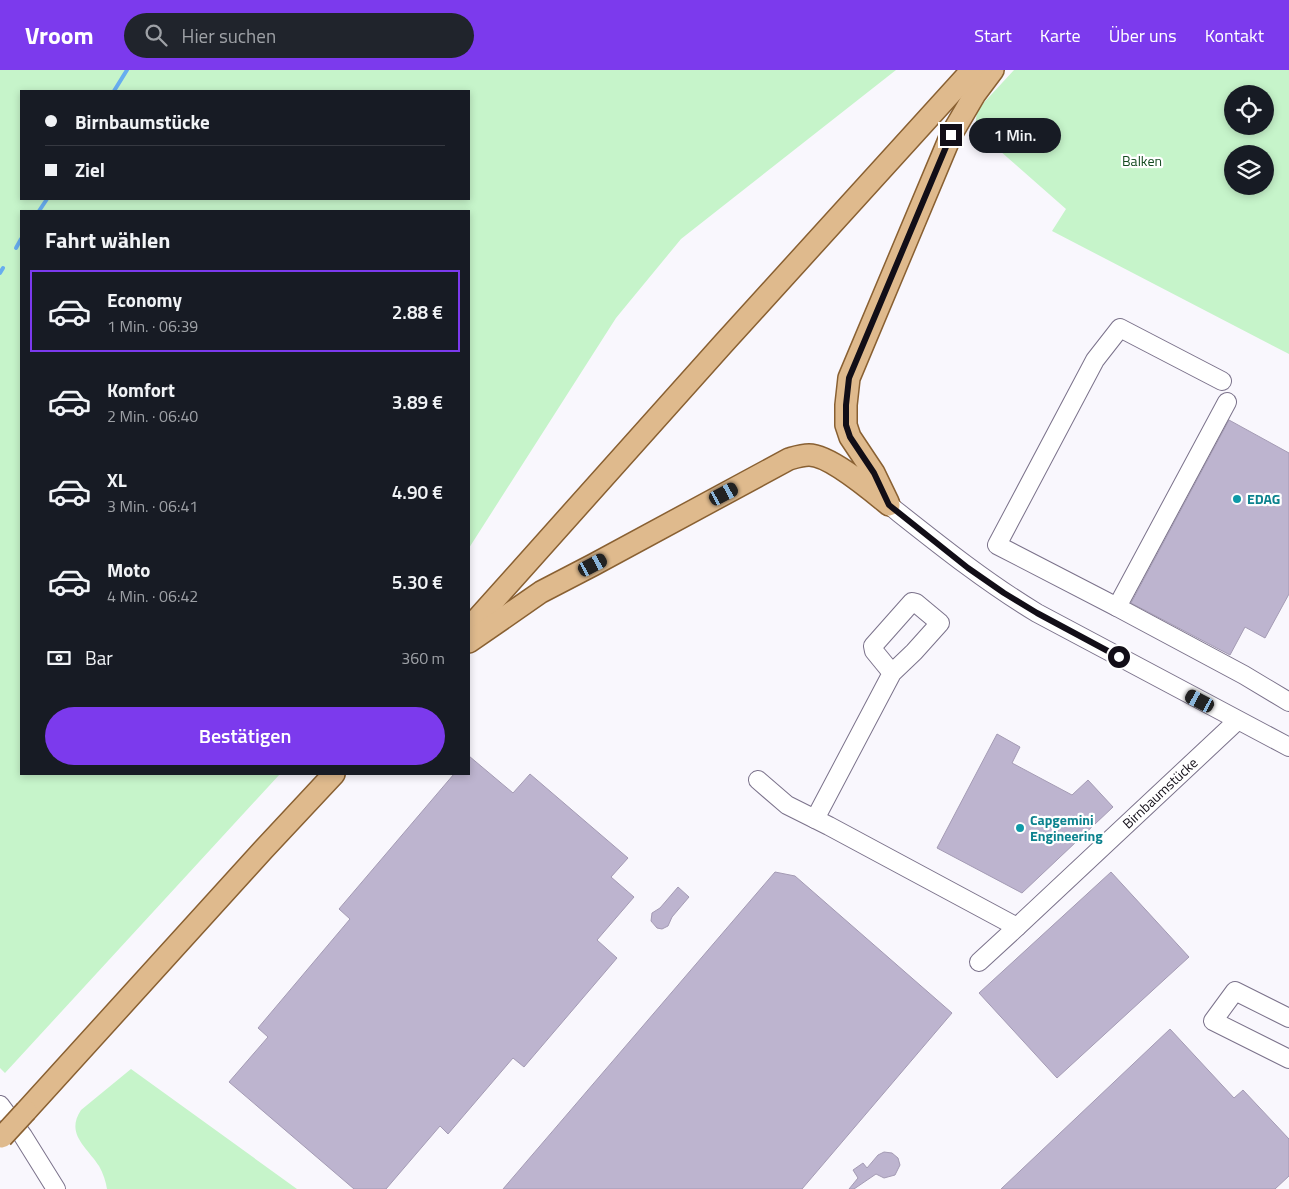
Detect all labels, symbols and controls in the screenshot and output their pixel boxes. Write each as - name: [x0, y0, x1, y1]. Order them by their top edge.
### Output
- search box: [124, 13, 474, 58]
- text: Vroom: [25, 17, 94, 53]
- icon: search: [142, 21, 170, 49]
- text: Hier suchen: [182, 21, 276, 50]
- text: Start: [974, 22, 1012, 49]
- text: Karte: [1040, 22, 1081, 49]
- text: Über uns: [1109, 22, 1177, 49]
- text: Kontakt: [1205, 22, 1264, 49]
- map controls: [1224, 85, 1274, 195]
- button: locate: [1224, 85, 1274, 135]
- text: Birnbaumstücke: [75, 107, 210, 136]
- callout: 1 Min.: [968, 118, 1061, 152]
- text: 1 Min.: [994, 123, 1036, 147]
- route end: [940, 124, 962, 146]
- button: layers: [1224, 145, 1274, 195]
- park label: Balken: [1122, 150, 1162, 171]
- text: Ziel: [75, 155, 105, 184]
- text: Fahrt wählen: [45, 223, 170, 257]
- text: Economy: [107, 285, 182, 314]
- icon: car: [47, 289, 92, 334]
- text: 2.88 €: [392, 297, 443, 326]
- text: 1 Min. · 06:39: [107, 314, 198, 338]
- text: Komfort: [107, 375, 175, 404]
- icon: car: [47, 379, 92, 424]
- text: 3.89 €: [392, 387, 443, 416]
- text: 2 Min. · 06:40: [107, 404, 198, 428]
- text: XL: [107, 465, 127, 494]
- icon: car: [47, 469, 92, 514]
- text: 4.90 €: [392, 477, 443, 506]
- car: [707, 480, 740, 508]
- place label: EDAG: [1247, 488, 1280, 509]
- marker: EDAG: [1231, 493, 1243, 505]
- text: 3 Min. · 06:41: [107, 494, 198, 518]
- car: [576, 551, 609, 579]
- text: Moto: [107, 555, 150, 584]
- icon: car: [47, 559, 92, 604]
- text: 5.30 €: [392, 567, 443, 596]
- text: 4 Min. · 06:42: [107, 584, 198, 608]
- text: Bar: [85, 643, 113, 672]
- icon: cash: [45, 644, 73, 672]
- text: 360 m: [401, 646, 445, 670]
- route start: [1108, 646, 1130, 668]
- car: [1183, 687, 1216, 715]
- button: Bestätigen: [45, 707, 445, 765]
- street label: Birnbaumstücke: [1117, 752, 1202, 833]
- place label: Capgemini Engineering: [1030, 809, 1103, 846]
- marker: Capgemini Engineering: [1014, 822, 1026, 834]

